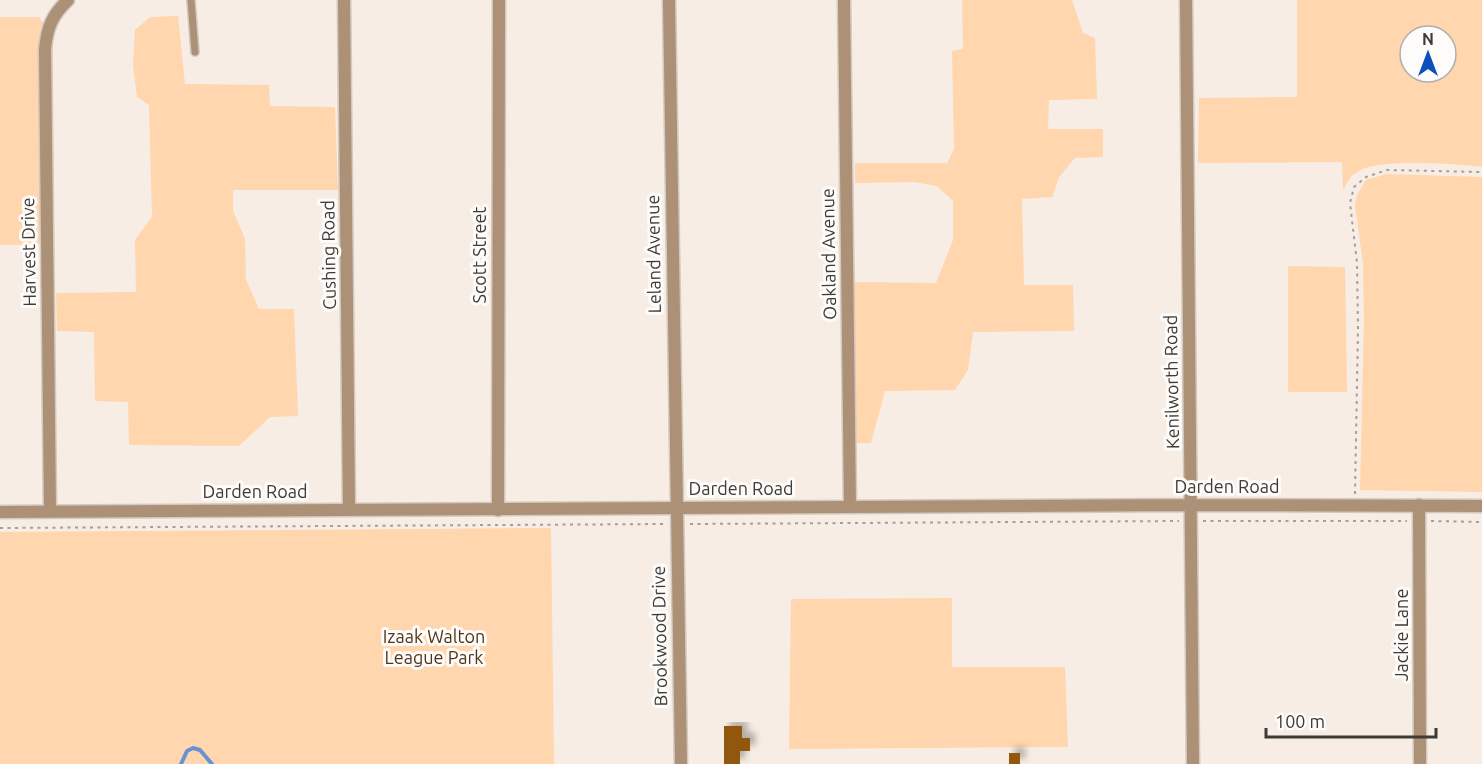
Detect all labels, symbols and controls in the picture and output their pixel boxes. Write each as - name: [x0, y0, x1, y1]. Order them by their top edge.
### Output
- north arrow: [1398, 24, 1458, 84]
- text: N: [1422, 30, 1434, 48]
- street label: Oakland Avenue: [817, 188, 839, 320]
- street label: Leland Avenue: [642, 195, 664, 314]
- street label: Harvest Drive: [17, 197, 39, 307]
- street label: Cushing Road: [317, 200, 339, 310]
- street label: Scott Street: [469, 207, 489, 303]
- street label: Kenilworth Road: [1160, 315, 1182, 449]
- street label: Darden Road: [1174, 476, 1280, 496]
- street label: Darden Road: [688, 478, 794, 498]
- street label: Darden Road: [202, 481, 308, 501]
- street label: Brookwood Drive: [648, 566, 670, 707]
- street label: Jackie Lane: [1391, 589, 1411, 681]
- park label: Izaak Walton League Park: [383, 626, 485, 667]
- scale bar: [1266, 701, 1436, 739]
- text: 100 m: [1275, 711, 1325, 731]

